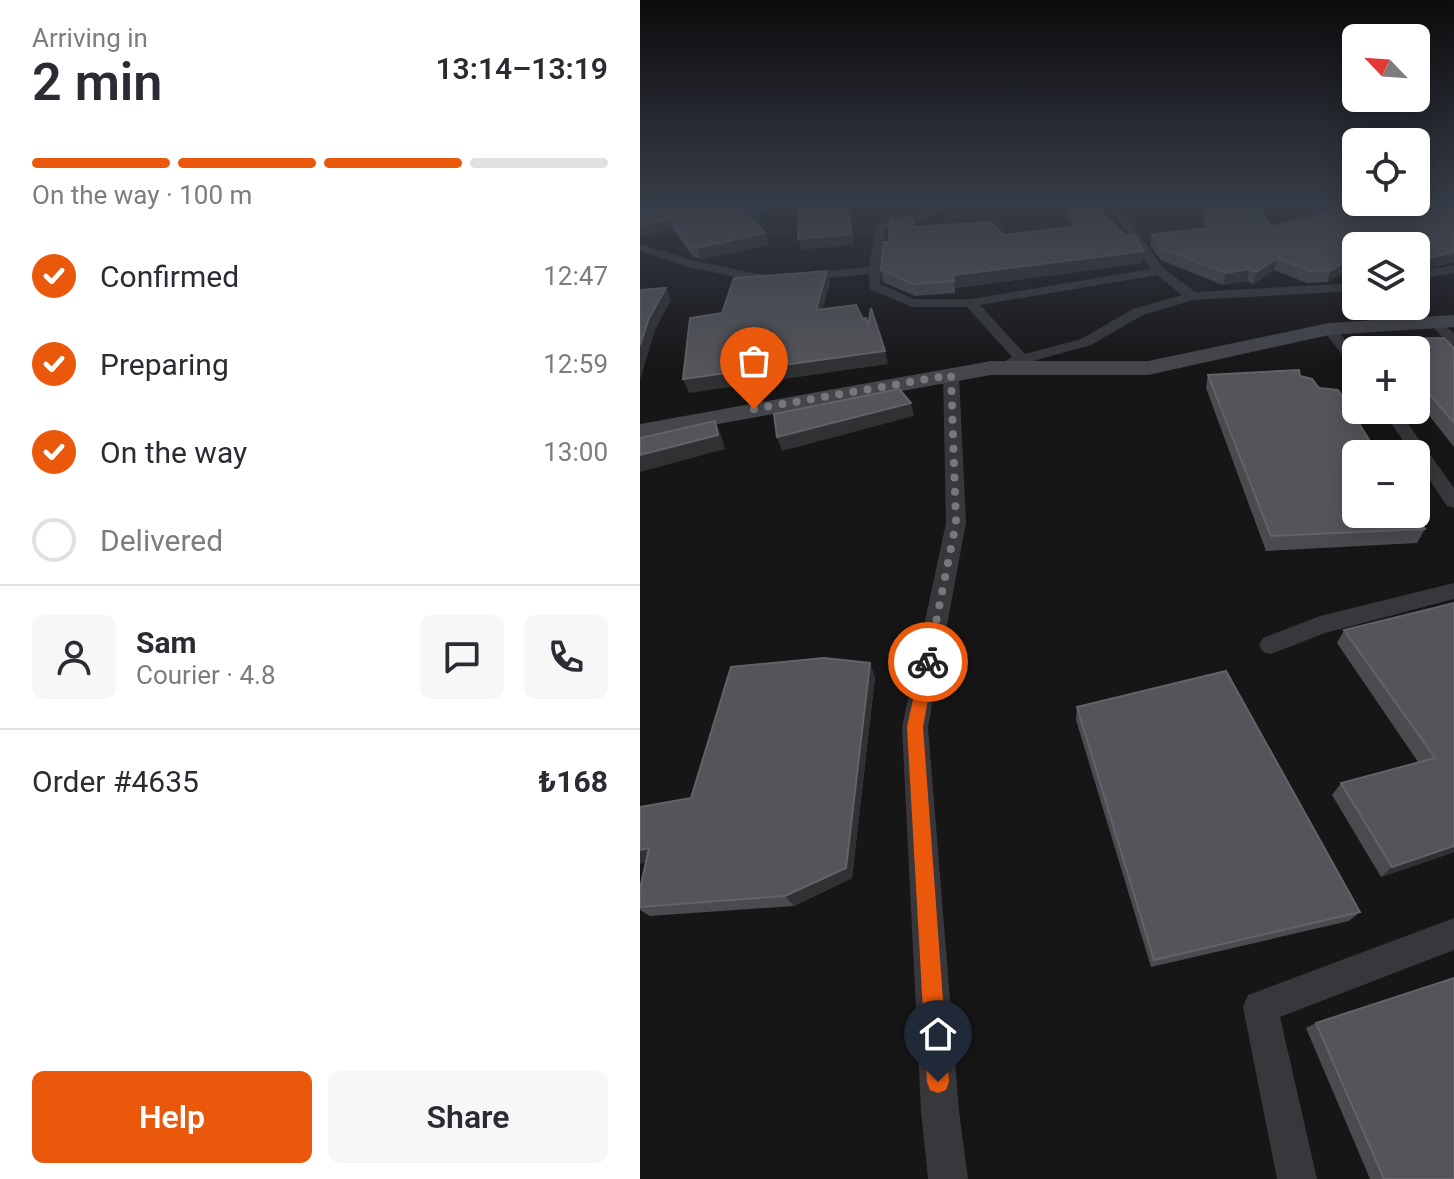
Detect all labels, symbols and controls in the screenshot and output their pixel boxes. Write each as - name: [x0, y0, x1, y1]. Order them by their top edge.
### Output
- text: Arriving in: [32, 23, 148, 53]
- north arrow: [1342, 24, 1430, 112]
- map controls: [1342, 24, 1430, 528]
- text: 13:14–13:19: [435, 51, 608, 86]
- text: 2 min: [32, 52, 162, 113]
- button: locate: [1342, 128, 1430, 216]
- text: On the way · 100 m: [32, 180, 252, 210]
- button: layers: [1342, 232, 1430, 320]
- icon: check: [32, 254, 76, 298]
- text: Confirmed: [100, 259, 239, 294]
- text: 12:47: [543, 261, 608, 291]
- pin: [720, 327, 788, 409]
- button: +: [1342, 336, 1430, 424]
- icon: bag: [732, 339, 776, 383]
- icon: check: [32, 342, 76, 386]
- text: Preparing: [100, 347, 229, 382]
- text: 12:59: [543, 349, 608, 379]
- icon: check: [32, 430, 76, 474]
- text: On the way: [100, 435, 247, 470]
- text: 13:00: [543, 437, 608, 467]
- button: −: [1342, 440, 1430, 528]
- text: Delivered: [100, 523, 223, 558]
- button: person: [32, 615, 116, 699]
- button: chat: [420, 615, 504, 699]
- button: phone: [524, 615, 608, 699]
- courier: [888, 622, 968, 702]
- text: Sam: [136, 625, 197, 660]
- icon: bike: [906, 640, 950, 684]
- text: Courier · 4.8: [136, 660, 276, 690]
- text: Order #4635: [32, 764, 199, 799]
- text: ₺168: [539, 764, 608, 799]
- pin: [904, 1000, 972, 1082]
- icon: home: [916, 1012, 960, 1056]
- button: Help: [32, 1071, 312, 1163]
- button: Share: [328, 1071, 608, 1163]

